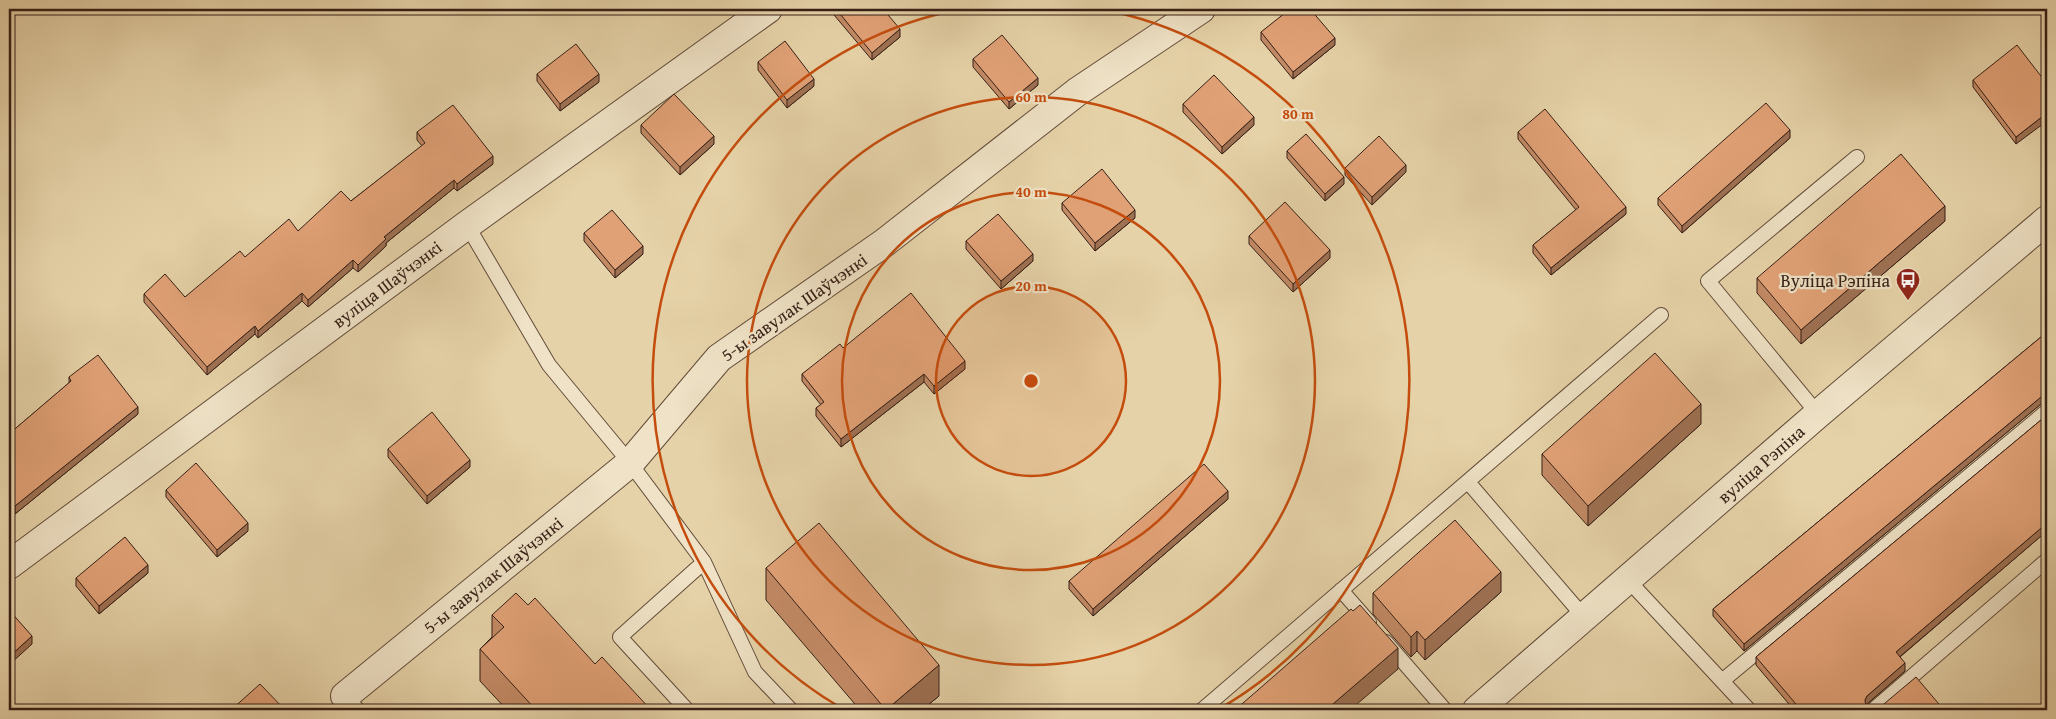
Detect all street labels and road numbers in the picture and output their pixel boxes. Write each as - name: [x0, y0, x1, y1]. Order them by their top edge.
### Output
- street label: вуліца Шаўчэнкі: [326, 234, 448, 334]
- street label: 5-ы завулак Шаўчэнкі: [715, 246, 873, 368]
- street label: вуліца Рэпіна: [1711, 418, 1811, 510]
- street label: 5-ы завулак Шаўчэнкі: [417, 510, 569, 640]

